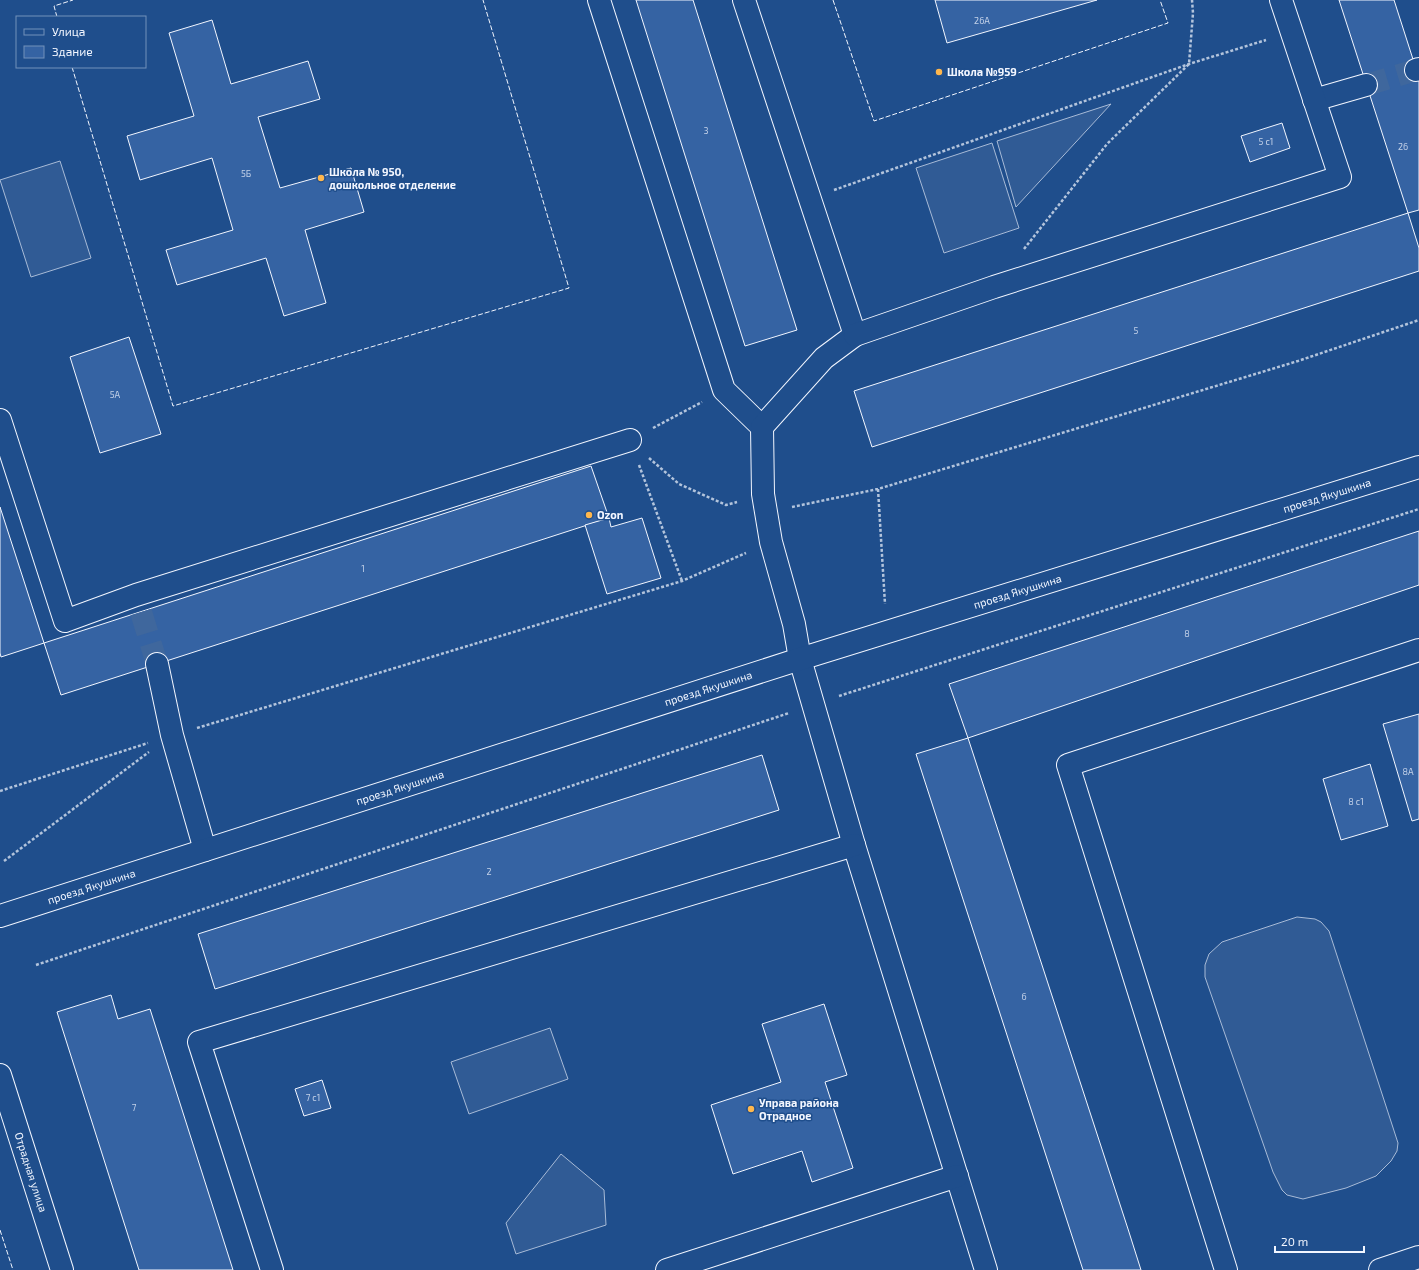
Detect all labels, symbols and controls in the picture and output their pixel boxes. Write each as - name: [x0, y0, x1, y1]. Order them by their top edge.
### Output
- house number: 26А: [974, 15, 990, 26]
- legend: [16, 16, 146, 68]
- text: Улица: [52, 24, 85, 38]
- text: Здание: [52, 44, 93, 58]
- place label: Школа №959: [947, 65, 1017, 78]
- marker: Школа №959: [934, 67, 944, 77]
- house number: 3: [703, 125, 709, 136]
- house number: 5 с1: [1259, 136, 1273, 147]
- house number: 26: [1398, 141, 1408, 152]
- place label: Школа № 950, дошкольное отделение: [329, 165, 456, 191]
- house number: 5Б: [241, 168, 251, 179]
- marker: Школа № 950, дошкольное отделение: [316, 173, 326, 183]
- house number: 5: [1134, 325, 1139, 336]
- house number: 5А: [110, 389, 121, 400]
- street label: проезд Якушкина: [1281, 475, 1372, 515]
- place label: Ozon: [597, 508, 623, 521]
- marker: Ozon: [584, 510, 594, 520]
- house number: 1: [361, 563, 365, 574]
- street label: проезд Якушкина: [972, 571, 1063, 611]
- house number: 8: [1184, 628, 1190, 639]
- street label: проезд Якушкина: [663, 668, 754, 708]
- house number: 8А: [1402, 766, 1414, 777]
- street label: проезд Якушкина: [354, 767, 445, 807]
- house number: 8 с1: [1348, 796, 1364, 807]
- street label: проезд Якушкина: [46, 866, 137, 906]
- house number: 2: [486, 866, 492, 877]
- house number: 6: [1021, 991, 1027, 1002]
- house number: 7 c1: [306, 1092, 320, 1103]
- place label: Управа района Отрадное: [759, 1096, 839, 1122]
- house number: 7: [132, 1102, 137, 1113]
- marker: Управа района Отрадное: [746, 1104, 756, 1114]
- street label: Отрадная улица: [13, 1130, 50, 1214]
- scale bar: [1275, 1228, 1364, 1254]
- text: 20 m: [1281, 1234, 1308, 1248]

